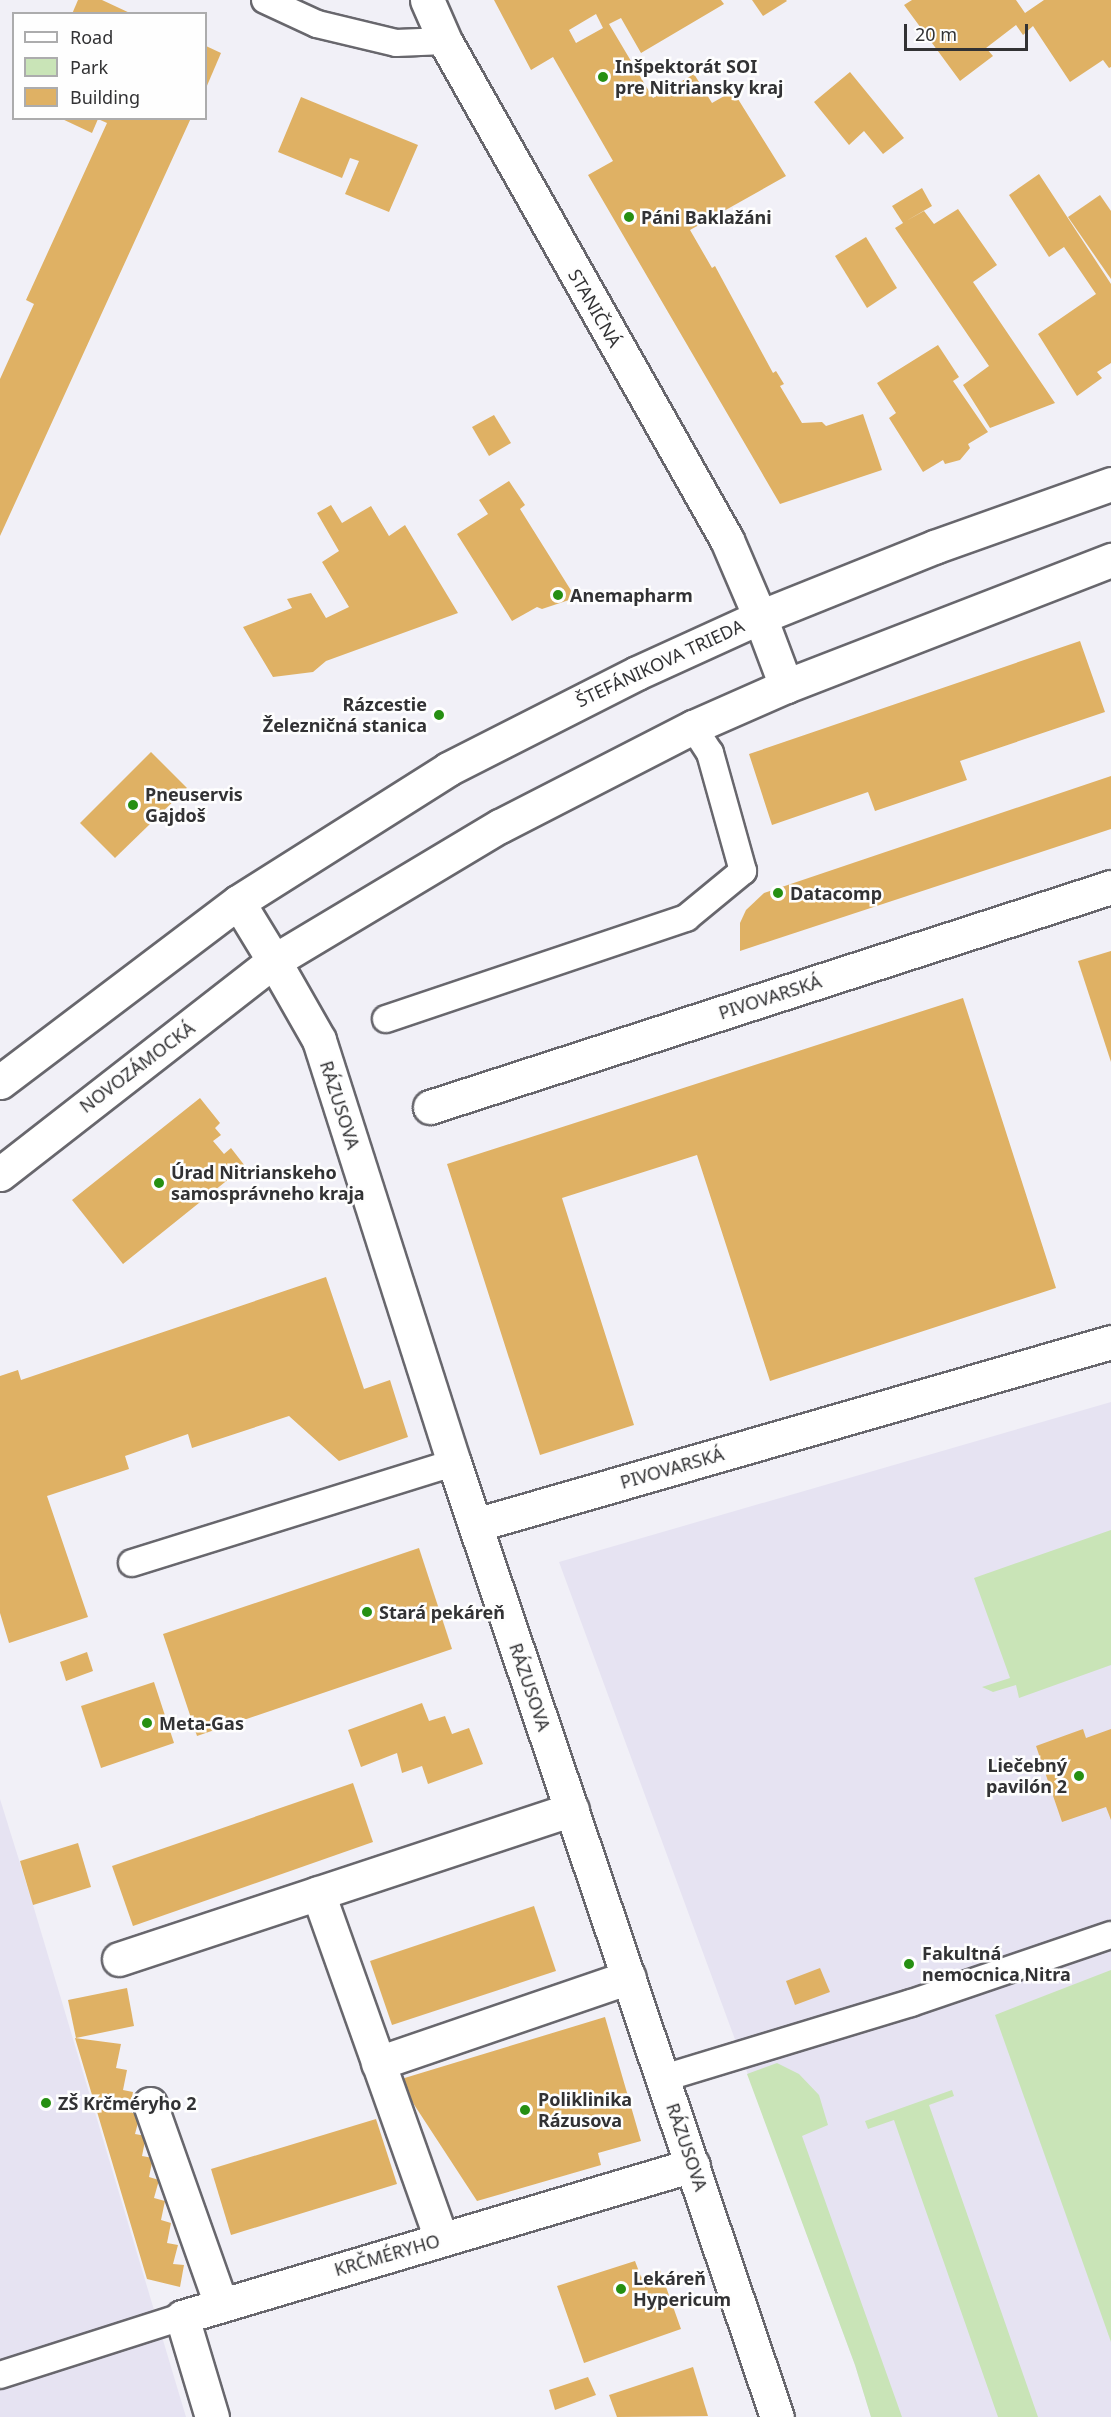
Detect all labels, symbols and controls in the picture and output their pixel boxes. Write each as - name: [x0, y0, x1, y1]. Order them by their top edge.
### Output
- legend: [12, 12, 207, 120]
- scale bar: [907, 12, 1032, 50]
- text: 20 m: [915, 22, 957, 46]
- text: Road: [70, 25, 113, 49]
- text: Park: [70, 55, 108, 79]
- place label: Inšpektorát SOI pre Nitriansky kraj: [615, 56, 783, 98]
- marker: Inšpektorát SOI pre Nitriansky kraj: [596, 70, 610, 84]
- text: Building: [70, 85, 140, 109]
- place label: Páni Baklažáni: [641, 206, 772, 228]
- marker: Páni Baklažáni: [622, 210, 636, 224]
- street label: STANIČNÁ: [564, 265, 626, 351]
- place label: Anemapharm: [570, 584, 693, 606]
- marker: Anemapharm: [551, 588, 565, 602]
- street label: ŠTEFÁNIKOVA TRIEDA: [573, 615, 747, 711]
- place label: Rázcestie Železničná stanica: [263, 694, 427, 736]
- marker: Rázcestie Železničná stanica: [432, 708, 446, 722]
- place label: Pneuservis Gajdoš: [145, 784, 243, 826]
- marker: Pneuservis Gajdoš: [126, 798, 140, 812]
- place label: Datacomp: [790, 882, 882, 904]
- marker: Datacomp: [771, 886, 785, 900]
- street label: PIVOVARSKÁ: [716, 970, 824, 1024]
- street label: NOVOZÁMOCKÁ: [75, 1017, 199, 1117]
- street label: RÁZUSOVA: [316, 1058, 364, 1152]
- place label: Úrad Nitrianskeho samosprávneho kraja: [171, 1162, 365, 1204]
- marker: Úrad Nitrianskeho samosprávneho kraja: [152, 1176, 166, 1190]
- street label: PIVOVARSKÁ: [618, 1443, 726, 1493]
- place label: Stará pekáreň: [379, 1601, 505, 1623]
- marker: Stará pekáreň: [360, 1605, 374, 1619]
- street label: RÁZUSOVA: [505, 1640, 555, 1734]
- place label: Meta-Gas: [159, 1712, 244, 1734]
- marker: Meta-Gas: [140, 1716, 154, 1730]
- place label: Liečebný pavilón 2: [986, 1755, 1067, 1798]
- marker: Liečebný pavilón 2: [1072, 1769, 1086, 1783]
- place label: Fakultná nemocnica Nitra: [922, 1943, 1071, 1986]
- marker: Fakultná nemocnica Nitra: [900, 1955, 918, 1973]
- place label: Poliklinika Rázusova: [538, 2089, 632, 2132]
- place label: ZŠ Krčméryho 2: [58, 2092, 196, 2114]
- marker: ZŠ Krčméryho 2: [39, 2096, 53, 2110]
- street label: RÁZUSOVA: [662, 2100, 712, 2194]
- marker: Poliklinika Rázusova: [516, 2101, 534, 2119]
- street label: KRČMÉRYHO: [332, 2230, 442, 2280]
- place label: Lekáreň Hypericum: [633, 2268, 731, 2310]
- marker: Lekáreň Hypericum: [614, 2282, 628, 2296]

